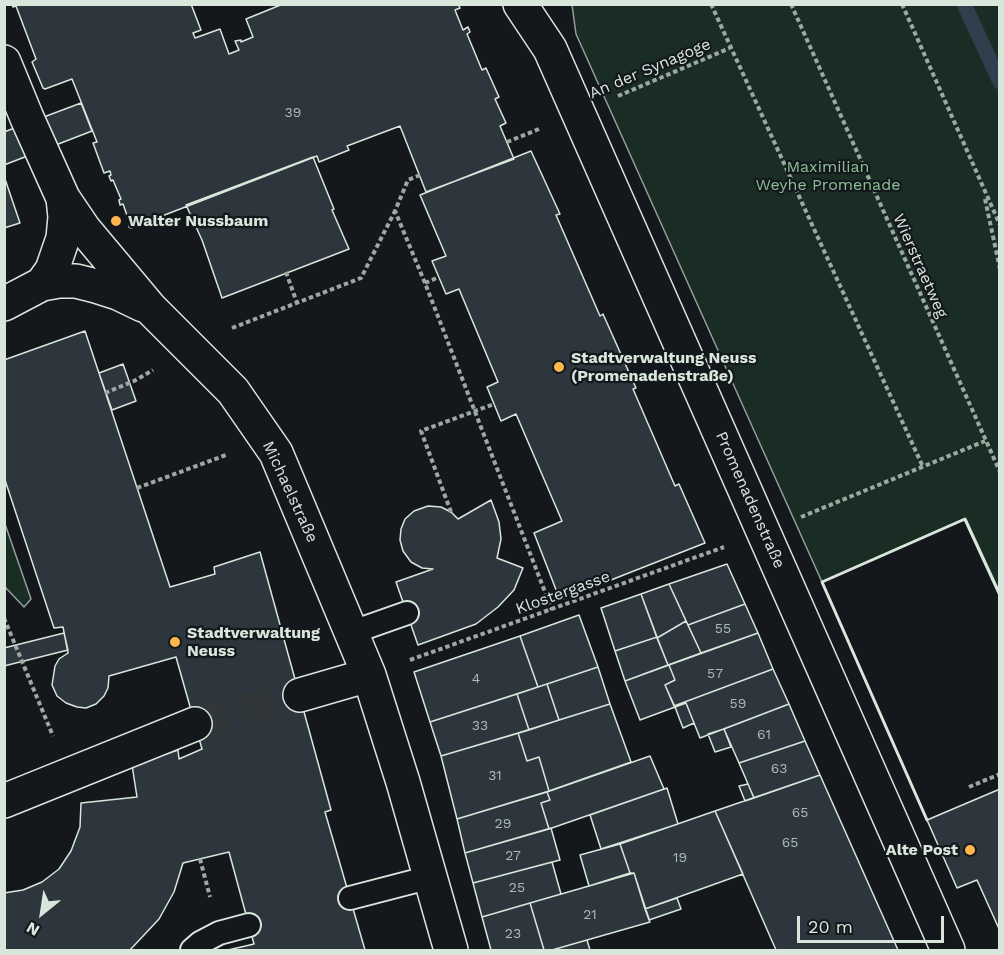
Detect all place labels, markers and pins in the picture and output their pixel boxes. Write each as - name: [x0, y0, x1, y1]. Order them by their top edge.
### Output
- place label: Walter Nussbaum: [128, 211, 268, 231]
- marker: Walter Nussbaum: [109, 214, 123, 228]
- place label: Stadtverwaltung Neuss (Promenadenstraße): [571, 348, 757, 386]
- marker: Stadtverwaltung Neuss (Promenadenstraße): [552, 360, 566, 374]
- place label: Stadtverwaltung Neuss: [187, 623, 320, 661]
- marker: Stadtverwaltung Neuss: [168, 635, 182, 649]
- place label: Alte Post: [886, 840, 958, 860]
- marker: Alte Post: [963, 843, 977, 857]

